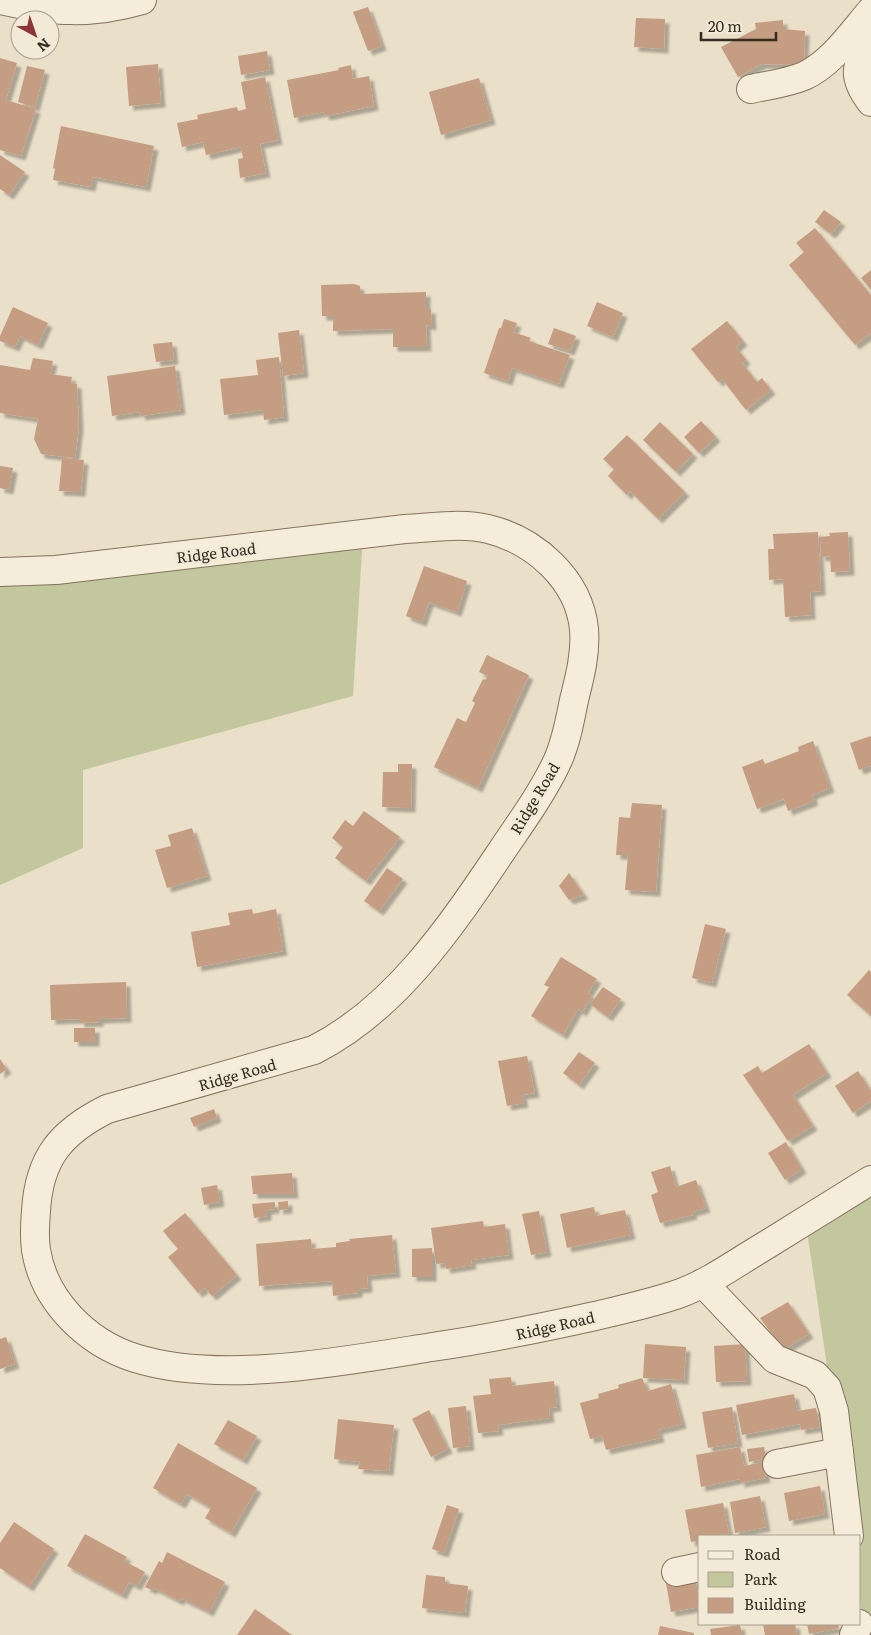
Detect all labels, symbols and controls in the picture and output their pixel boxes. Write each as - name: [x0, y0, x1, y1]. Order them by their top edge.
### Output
- north arrow: [10, 10, 60, 60]
- scale bar: [701, 10, 776, 42]
- text: 20 m: [708, 14, 742, 37]
- text: N: [33, 34, 55, 57]
- street label: Ridge Road: [175, 536, 257, 568]
- street label: Ridge Road: [503, 758, 565, 838]
- street label: Ridge Road: [195, 1052, 279, 1096]
- street label: Ridge Road: [513, 1305, 597, 1345]
- legend: [698, 1535, 861, 1625]
- text: Road: [744, 1542, 780, 1565]
- text: Park: [744, 1567, 778, 1590]
- text: Building: [744, 1592, 806, 1615]

